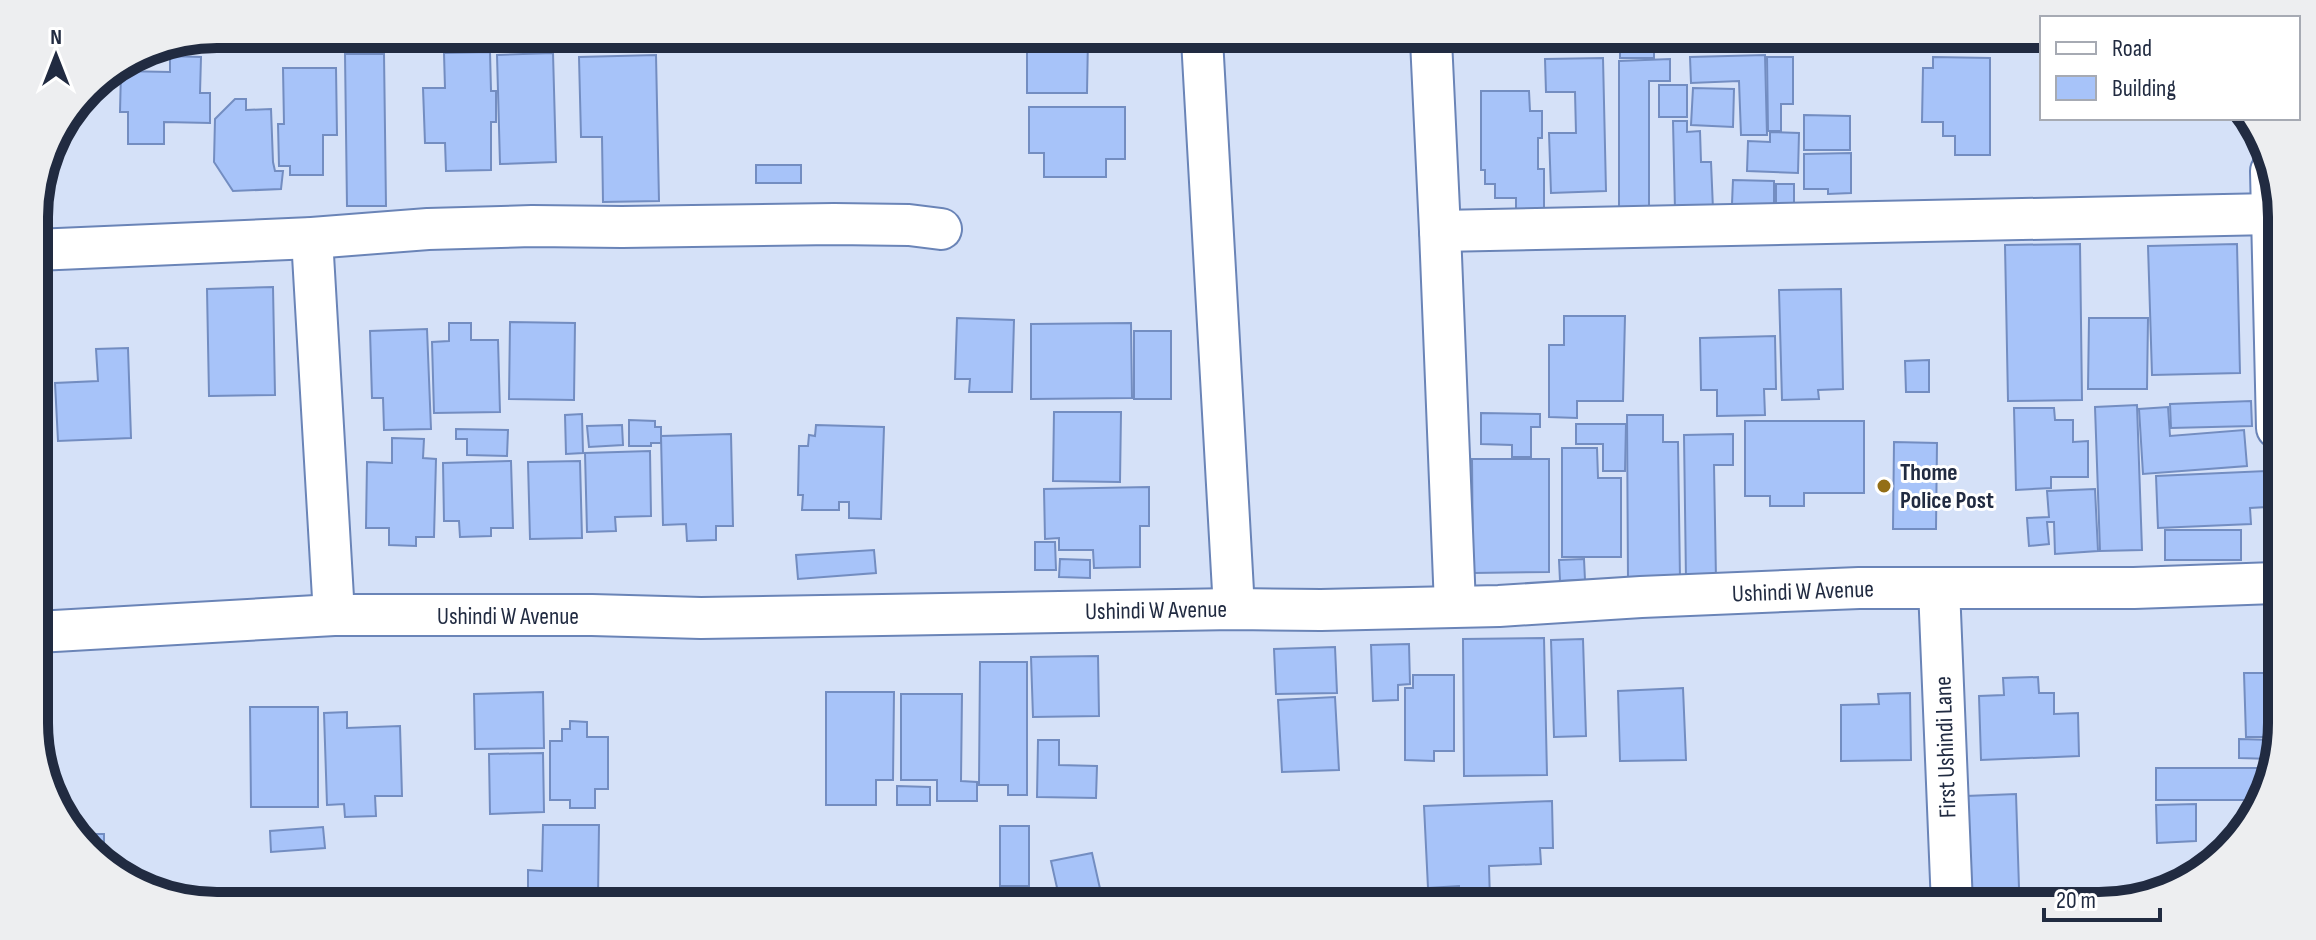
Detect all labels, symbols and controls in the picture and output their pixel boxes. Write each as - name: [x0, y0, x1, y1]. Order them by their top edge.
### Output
- north arrow: [16, 16, 96, 96]
- legend: [2040, 16, 2300, 120]
- text: N: [50, 24, 62, 51]
- text: Road: [2112, 34, 2152, 63]
- text: Building: [2112, 74, 2176, 103]
- place label: Thome Police Post: [1900, 458, 1994, 515]
- marker: Thome Police Post: [1875, 477, 1893, 495]
- street label: Ushindi W Avenue: [1732, 575, 1874, 608]
- street label: Ushindi W Avenue: [1085, 595, 1227, 626]
- street label: Ushindi W Avenue: [437, 602, 579, 631]
- street label: First Ushindi Lane: [1929, 675, 1962, 818]
- scale bar: [2044, 872, 2160, 922]
- text: 20 m: [2056, 886, 2096, 915]

